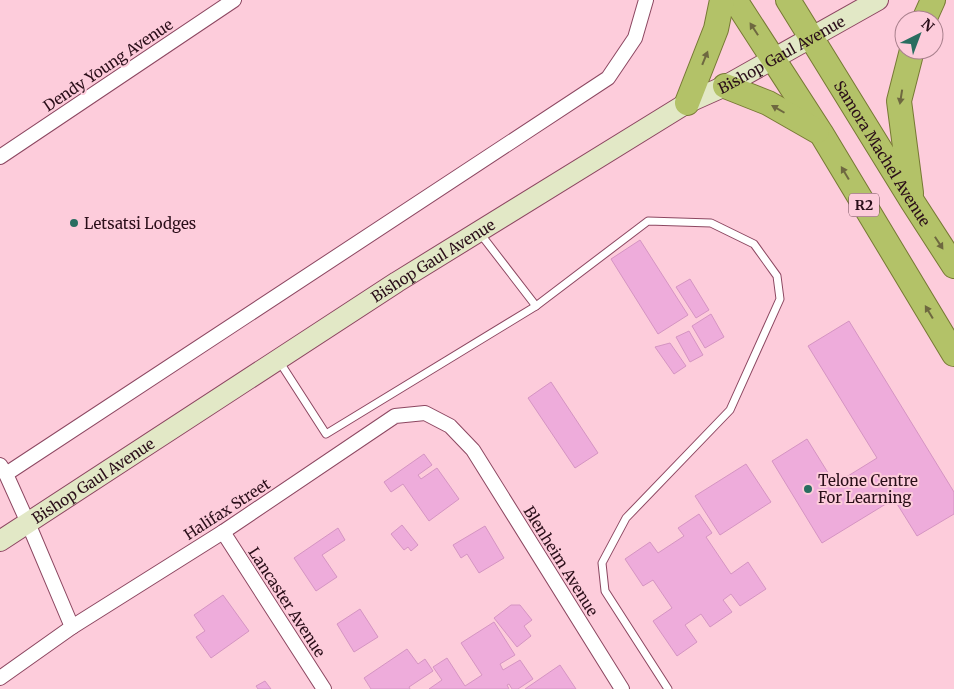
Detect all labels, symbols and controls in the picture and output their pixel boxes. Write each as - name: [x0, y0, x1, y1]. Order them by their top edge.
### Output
- north arrow: [894, 10, 944, 60]
- street label: Bishop Gaul Avenue: [715, 11, 848, 97]
- street label: Dendy Young Avenue: [40, 14, 177, 115]
- text: N: [918, 15, 938, 36]
- one-way arrow: [749, 23, 759, 36]
- one-way arrow: [702, 50, 709, 65]
- street label: Samora Machel Avenue: [830, 77, 935, 230]
- one-way arrow: [897, 90, 905, 106]
- one-way arrow: [772, 105, 785, 114]
- one-way arrow: [840, 166, 849, 179]
- road number: R2: [849, 194, 879, 216]
- place label: Letsatsi Lodges: [84, 214, 196, 233]
- street label: Bishop Gaul Avenue: [367, 214, 499, 306]
- marker: Letsatsi Lodges: [68, 217, 80, 229]
- one-way arrow: [934, 237, 944, 250]
- one-way arrow: [924, 305, 933, 318]
- street label: Bishop Gaul Avenue: [28, 433, 158, 527]
- place label: Telone Centre For Learning: [818, 471, 918, 507]
- street label: Halifax Street: [180, 474, 274, 544]
- marker: Telone Centre For Learning: [802, 483, 814, 495]
- street label: Blenheim Avenue: [520, 503, 603, 620]
- street label: Lancaster Avenue: [244, 544, 330, 661]

